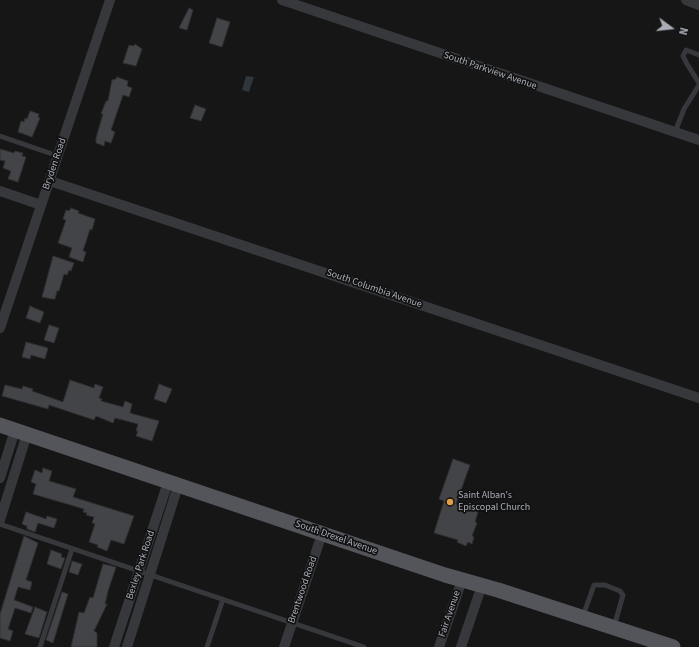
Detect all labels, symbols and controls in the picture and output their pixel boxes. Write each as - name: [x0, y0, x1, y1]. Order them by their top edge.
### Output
- north arrow: [651, 8, 691, 48]
- text: N: [675, 26, 691, 37]
- street label: South Parkview Avenue: [442, 49, 538, 93]
- street label: Bryden Road: [41, 137, 69, 191]
- street label: South Columbia Avenue: [325, 267, 423, 311]
- place label: Saint Alban's Episcopal Church: [458, 490, 530, 514]
- marker: Saint Alban's Episcopal Church: [445, 497, 455, 507]
- street label: South Drexel Avenue: [293, 518, 379, 558]
- street label: Bexley Park Road: [124, 529, 158, 601]
- street label: Brentwood Road: [286, 555, 320, 625]
- street label: Fair Avenue: [436, 589, 464, 639]

